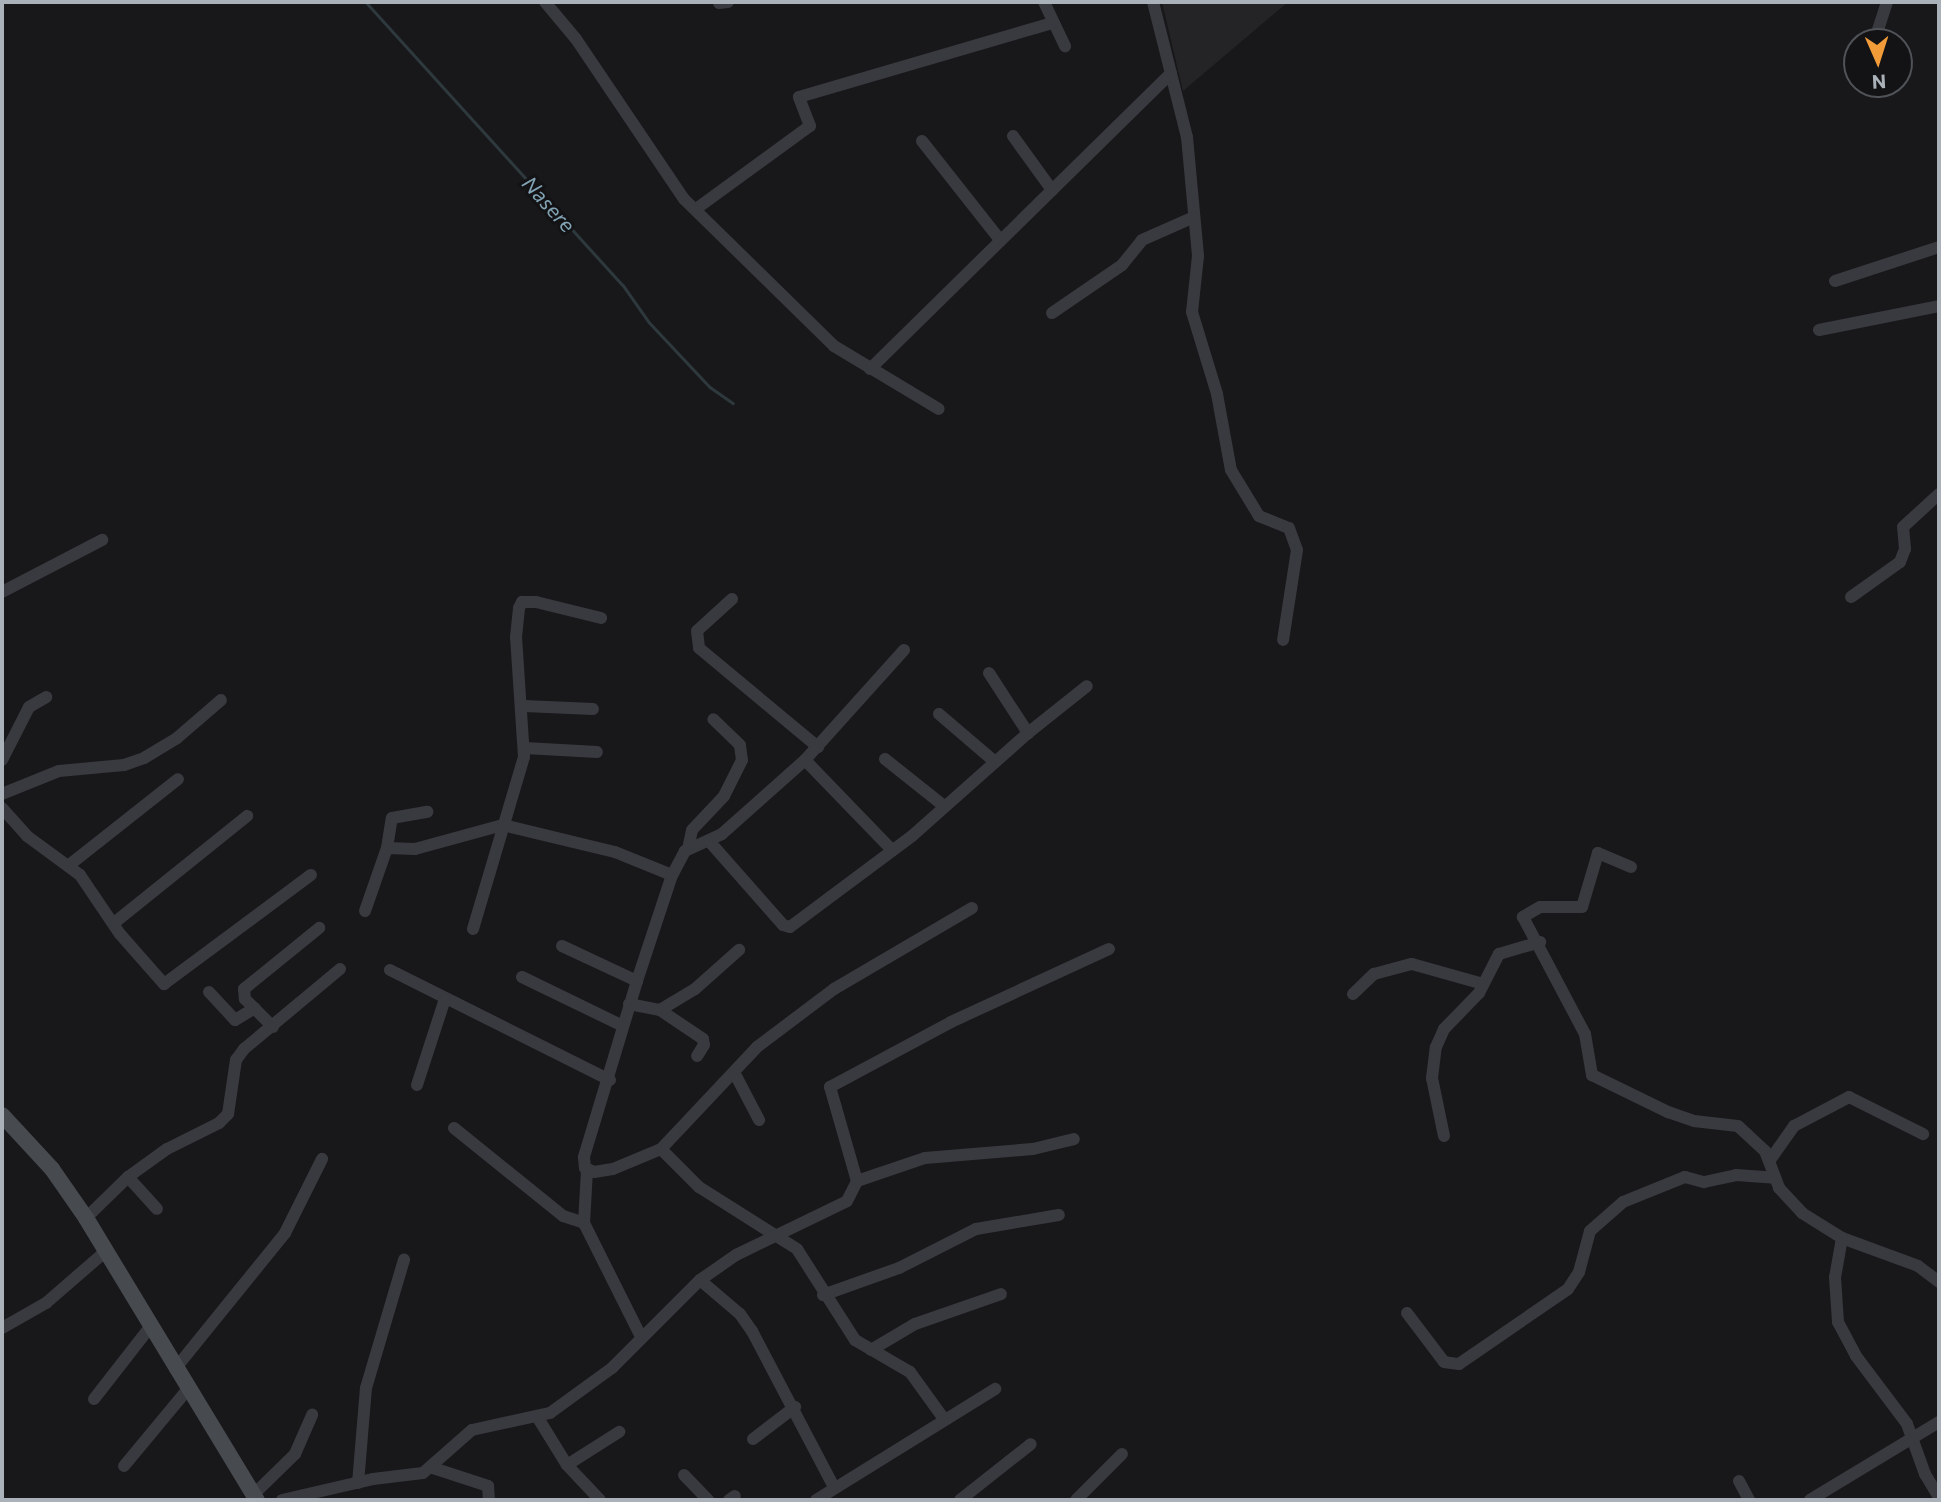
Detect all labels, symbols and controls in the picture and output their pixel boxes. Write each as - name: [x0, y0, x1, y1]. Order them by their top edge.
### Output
- north arrow: [1843, 28, 1913, 98]
- text: N: [1871, 71, 1887, 94]
- water label: Nasere: [517, 171, 581, 237]

